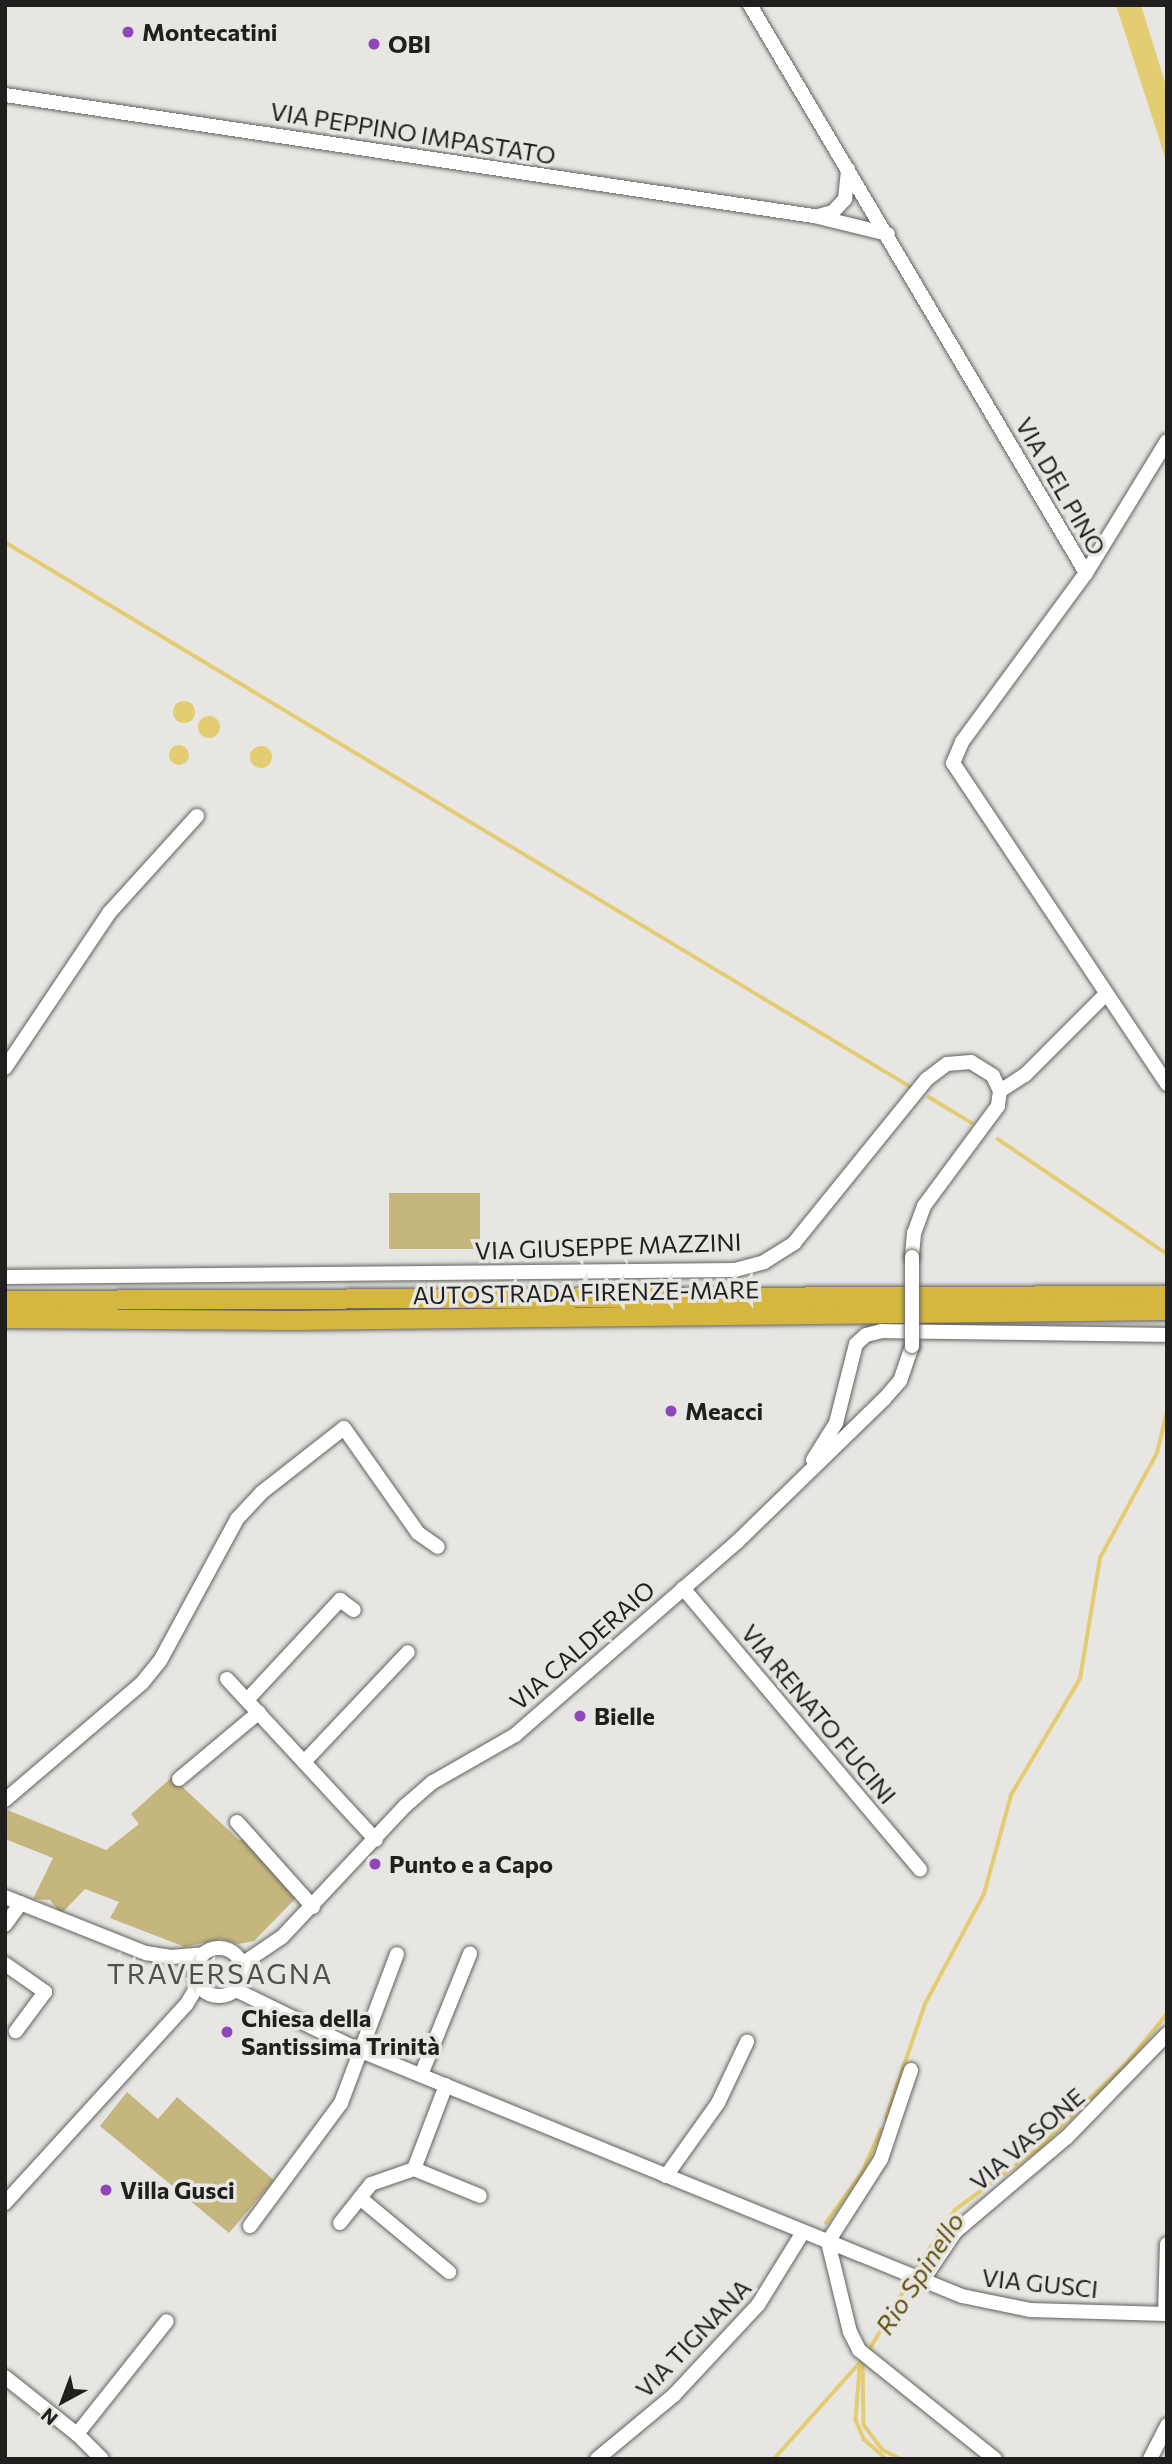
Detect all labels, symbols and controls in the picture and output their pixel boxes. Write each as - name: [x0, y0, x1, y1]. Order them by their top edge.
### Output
- place label: Montecatini: [142, 18, 278, 46]
- marker: Montecatini: [120, 24, 136, 40]
- place label: OBI: [388, 30, 431, 58]
- marker: OBI: [366, 36, 382, 52]
- street label: VIA PEPPINO IMPASTATO: [268, 96, 558, 170]
- street label: VIA DEL PINO: [1010, 412, 1112, 560]
- street label: VIA GIUSEPPE MAZZINI: [474, 1227, 742, 1265]
- street label: AUTOSTRADA FIRENZE-MARE: [412, 1275, 760, 1309]
- place label: Meacci: [685, 1397, 763, 1425]
- marker: Meacci: [663, 1403, 679, 1419]
- street label: VIA CALDERAIO: [504, 1574, 660, 1716]
- street label: VIA RENATO FUCINI: [736, 1618, 902, 1810]
- place label: Bielle: [594, 1702, 655, 1730]
- marker: Bielle: [572, 1708, 588, 1724]
- place label: Punto e a Capo: [389, 1850, 553, 1878]
- marker: Punto e a Capo: [367, 1856, 383, 1872]
- district label: TRAVERSAGNA: [108, 1956, 332, 1990]
- place label: Chiesa della Santissima Trinità: [241, 2004, 440, 2060]
- marker: Chiesa della Santissima Trinità: [219, 2024, 235, 2040]
- street label: VIA VASONE: [964, 2082, 1090, 2196]
- place label: Villa Gusci: [120, 2176, 235, 2204]
- marker: Villa Gusci: [98, 2182, 114, 2198]
- water label: Rio Spinello: [868, 2206, 970, 2340]
- street label: VIA GUSCI: [980, 2263, 1100, 2303]
- street label: VIA TIGNANA: [629, 2273, 757, 2403]
- north arrow: [28, 2366, 98, 2436]
- text: N: [36, 2404, 62, 2431]

